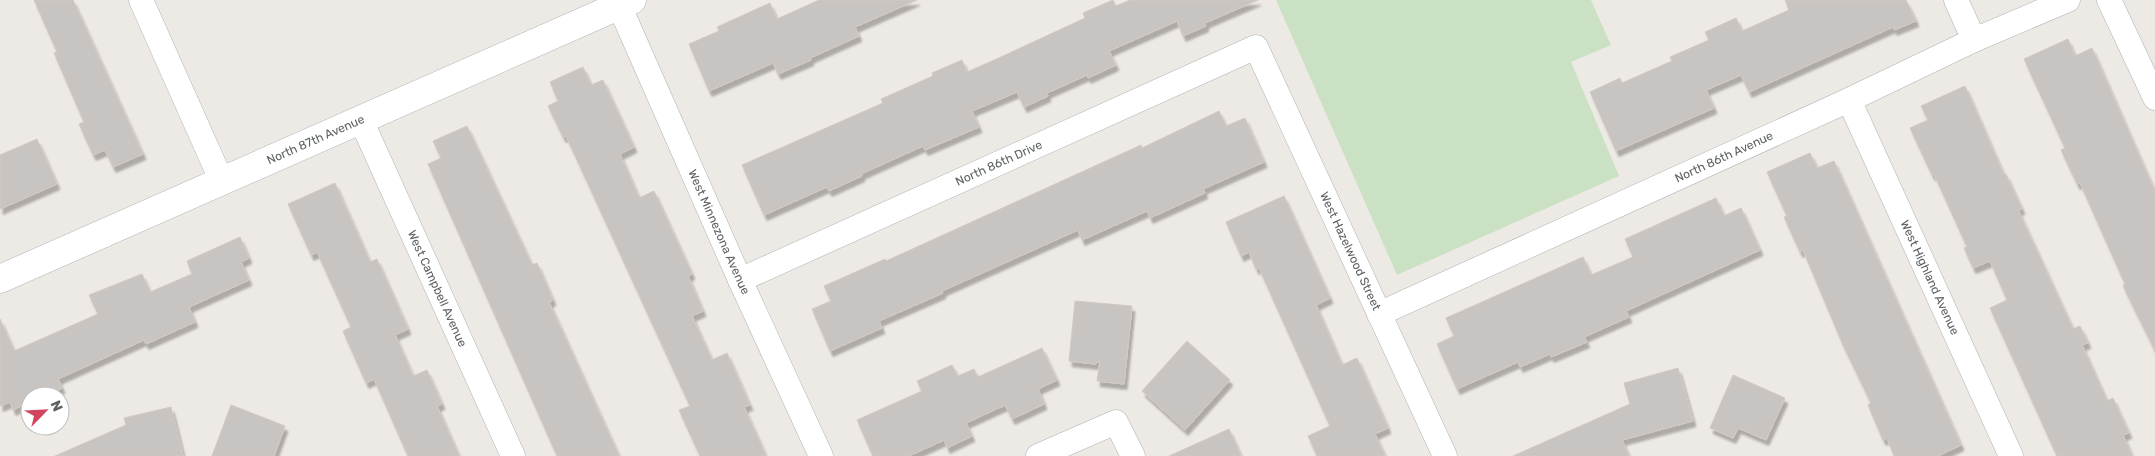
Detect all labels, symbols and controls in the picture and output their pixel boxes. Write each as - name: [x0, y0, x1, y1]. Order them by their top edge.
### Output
- street label: North 87th Avenue: [265, 112, 367, 167]
- street label: North 86th Avenue: [1673, 128, 1775, 185]
- street label: North 86th Drive: [953, 137, 1045, 189]
- street label: West Minnezona Avenue: [685, 167, 753, 297]
- street label: West Hazelwood Street: [1317, 190, 1384, 313]
- street label: West Highland Avenue: [1898, 218, 1962, 337]
- street label: West Campbell Avenue: [405, 228, 470, 349]
- north arrow: [20, 386, 70, 436]
- text: N: [47, 398, 66, 414]

